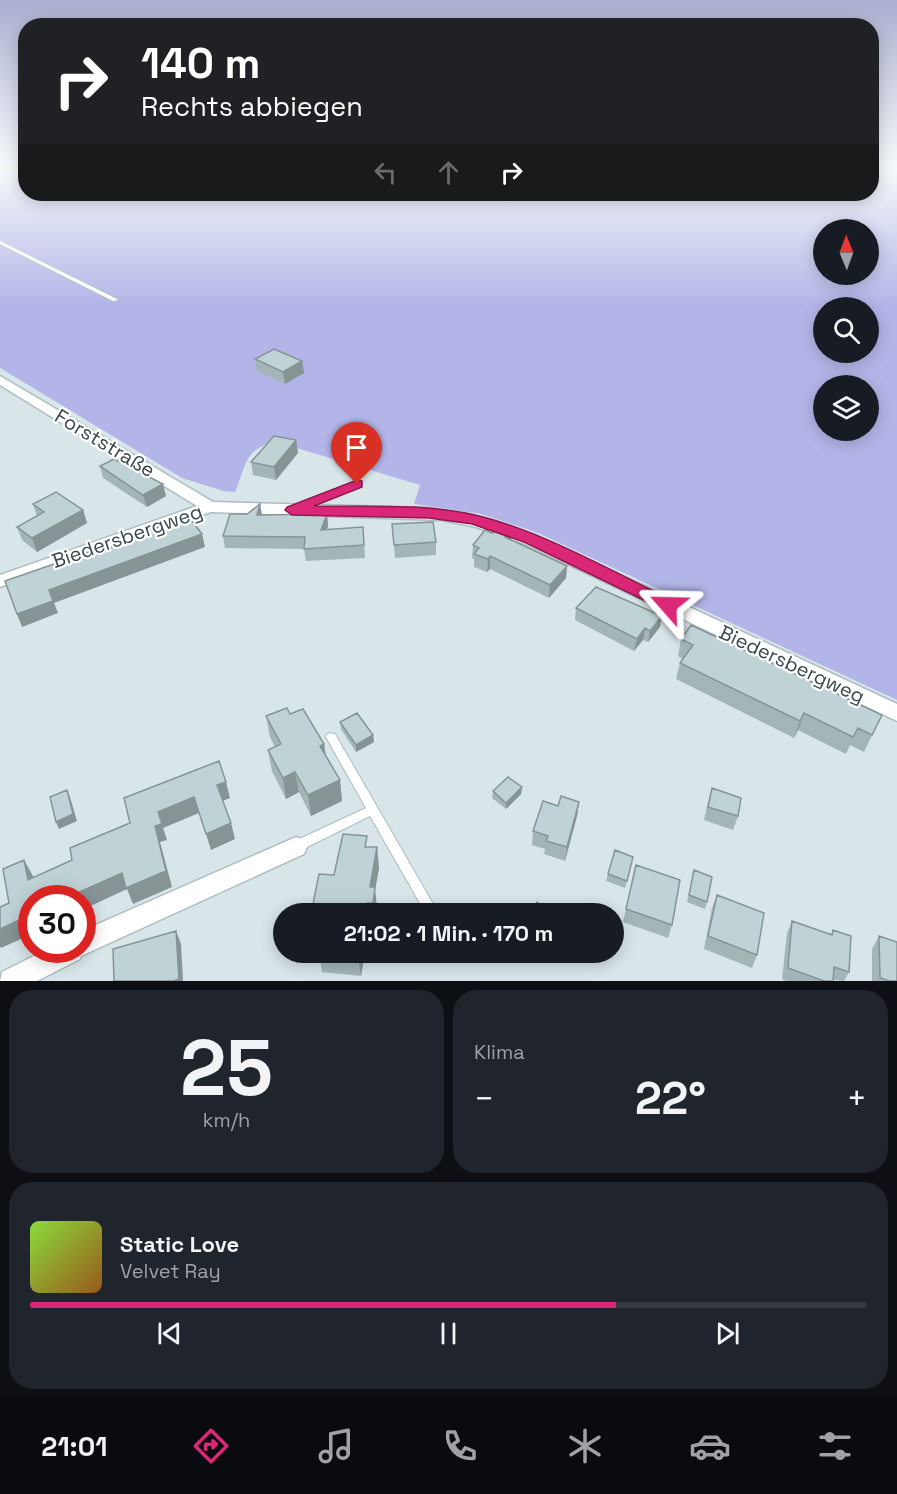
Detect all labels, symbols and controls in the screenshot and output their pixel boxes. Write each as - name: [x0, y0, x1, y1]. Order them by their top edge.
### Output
- text: 140 m: [141, 37, 260, 90]
- icon: right: [42, 42, 120, 120]
- text: Rechts abbiegen: [141, 89, 363, 124]
- icon: left: [369, 156, 402, 189]
- icon: ahead: [432, 156, 465, 189]
- icon: right: [495, 156, 528, 189]
- north arrow: [813, 219, 879, 285]
- map controls: [813, 219, 879, 441]
- button: search: [813, 297, 879, 363]
- button: layers: [813, 375, 879, 441]
- street label: Forststraße: [50, 403, 160, 483]
- pin: [331, 422, 382, 484]
- icon: arrive: [340, 431, 373, 464]
- street label: Biedersbergweg: [48, 498, 206, 574]
- position arrow: [636, 573, 700, 637]
- street label: Biedersbergweg: [715, 619, 869, 709]
- speed limit sign: 30: [18, 885, 96, 963]
- text: 21:02 · 1 Min. · 170 m: [344, 919, 553, 947]
- text: 25: [180, 1018, 273, 1118]
- text: Klima: [474, 1039, 525, 1065]
- text: 22°: [635, 1070, 706, 1127]
- text: −: [474, 1078, 494, 1120]
- text: +: [847, 1078, 867, 1120]
- text: km/h: [203, 1107, 250, 1133]
- text: Static Love: [120, 1230, 239, 1258]
- text: Velvet Ray: [120, 1258, 221, 1284]
- icon: previous: [153, 1317, 186, 1350]
- icon: pause: [432, 1317, 465, 1350]
- icon: next: [711, 1317, 744, 1350]
- icon: directions: [190, 1425, 232, 1467]
- icon: music: [315, 1425, 357, 1467]
- icon: phone: [439, 1425, 481, 1467]
- icon: climate: [564, 1425, 606, 1467]
- icon: car: [689, 1425, 731, 1467]
- icon: filters: [814, 1425, 856, 1467]
- text: 21:01: [41, 1429, 107, 1464]

